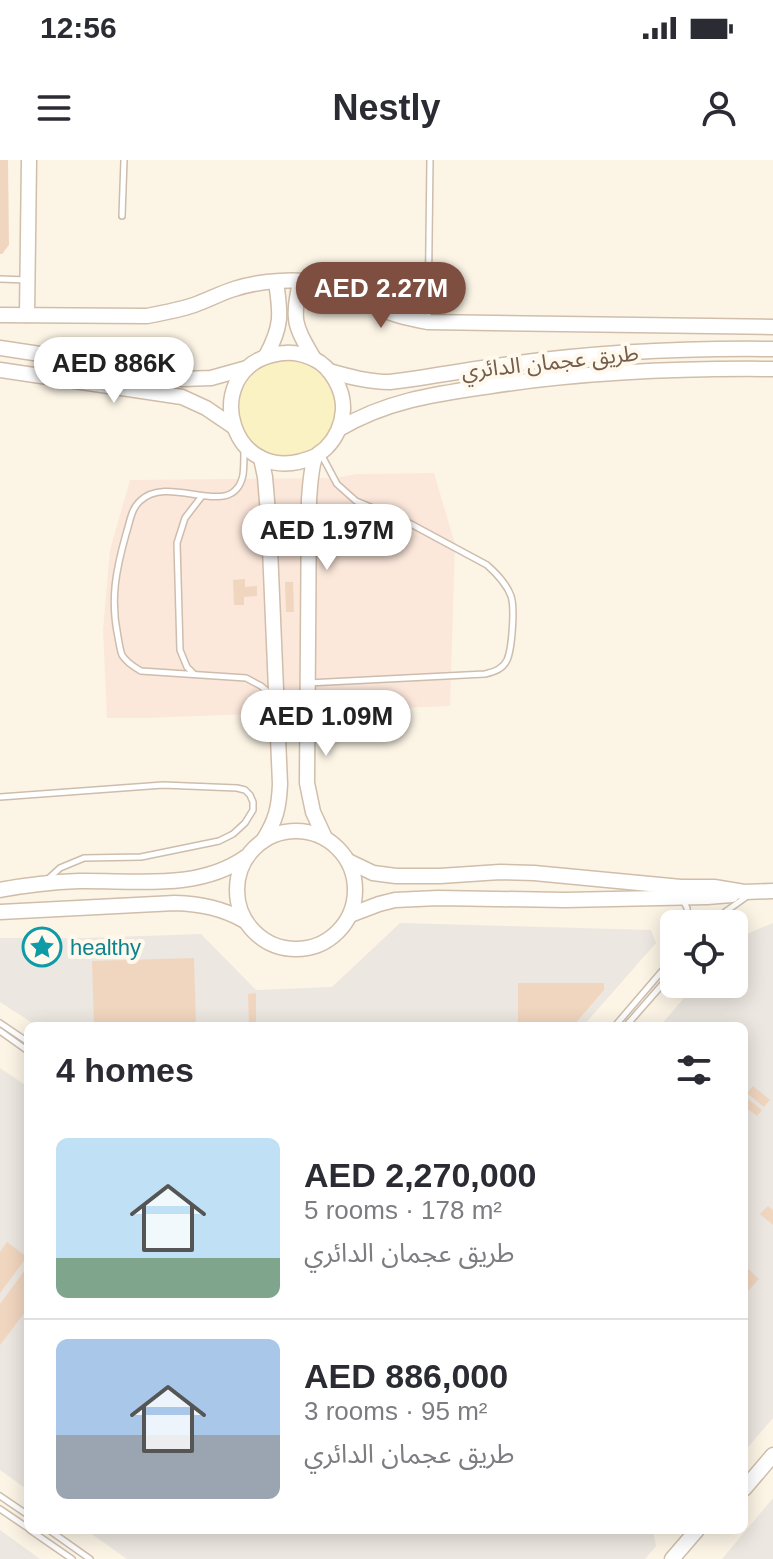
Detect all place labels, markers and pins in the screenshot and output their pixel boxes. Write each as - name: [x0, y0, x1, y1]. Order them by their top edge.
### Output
- pin: AED 2.27M: [289, 262, 473, 330]
- pin: AED 886K: [31, 337, 197, 405]
- pin: AED 1.97M: [235, 504, 419, 572]
- pin: AED 1.09M: [234, 690, 418, 758]
- place icon: healthy: [21, 926, 63, 968]
- place label: healthy: [70, 935, 141, 960]

